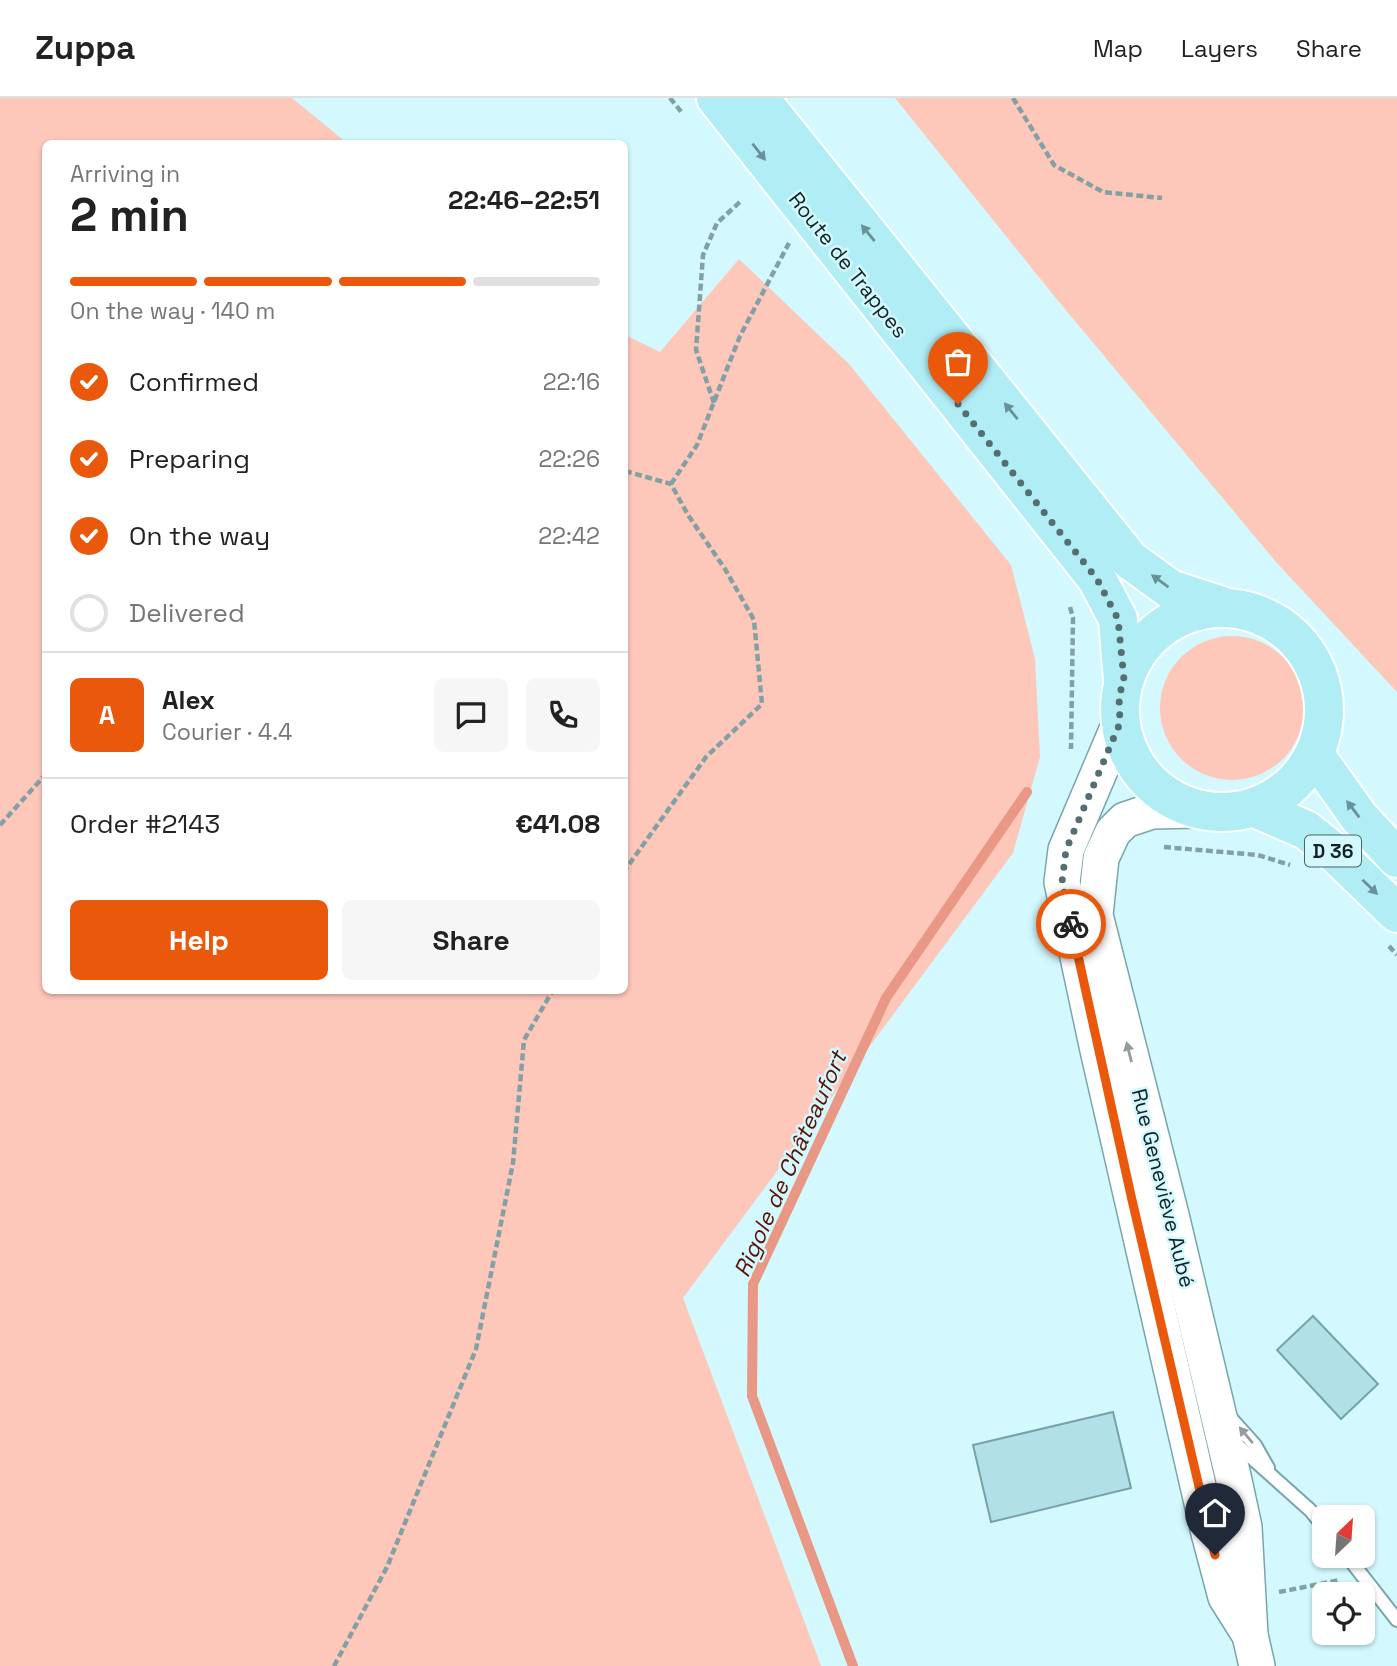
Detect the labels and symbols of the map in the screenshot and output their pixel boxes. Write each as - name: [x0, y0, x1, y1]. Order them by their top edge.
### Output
- one-way arrow: [751, 142, 766, 160]
- street label: Route de Trappes: [783, 186, 914, 343]
- one-way arrow: [861, 225, 876, 243]
- pin: [928, 332, 988, 404]
- one-way arrow: [1003, 402, 1018, 420]
- one-way arrow: [1151, 574, 1169, 589]
- one-way arrow: [1347, 800, 1361, 818]
- road number: D 36: [1305, 836, 1361, 866]
- one-way arrow: [1362, 878, 1379, 895]
- courier: [1036, 889, 1106, 959]
- one-way arrow: [1123, 1041, 1134, 1063]
- water label: Rigole de Châteaufort: [727, 1044, 854, 1281]
- street label: Rue Geneviève Aubé: [1126, 1086, 1201, 1290]
- one-way arrow: [1239, 1426, 1254, 1444]
- pin: [1185, 1483, 1245, 1555]
- north arrow: [1312, 1505, 1376, 1568]

